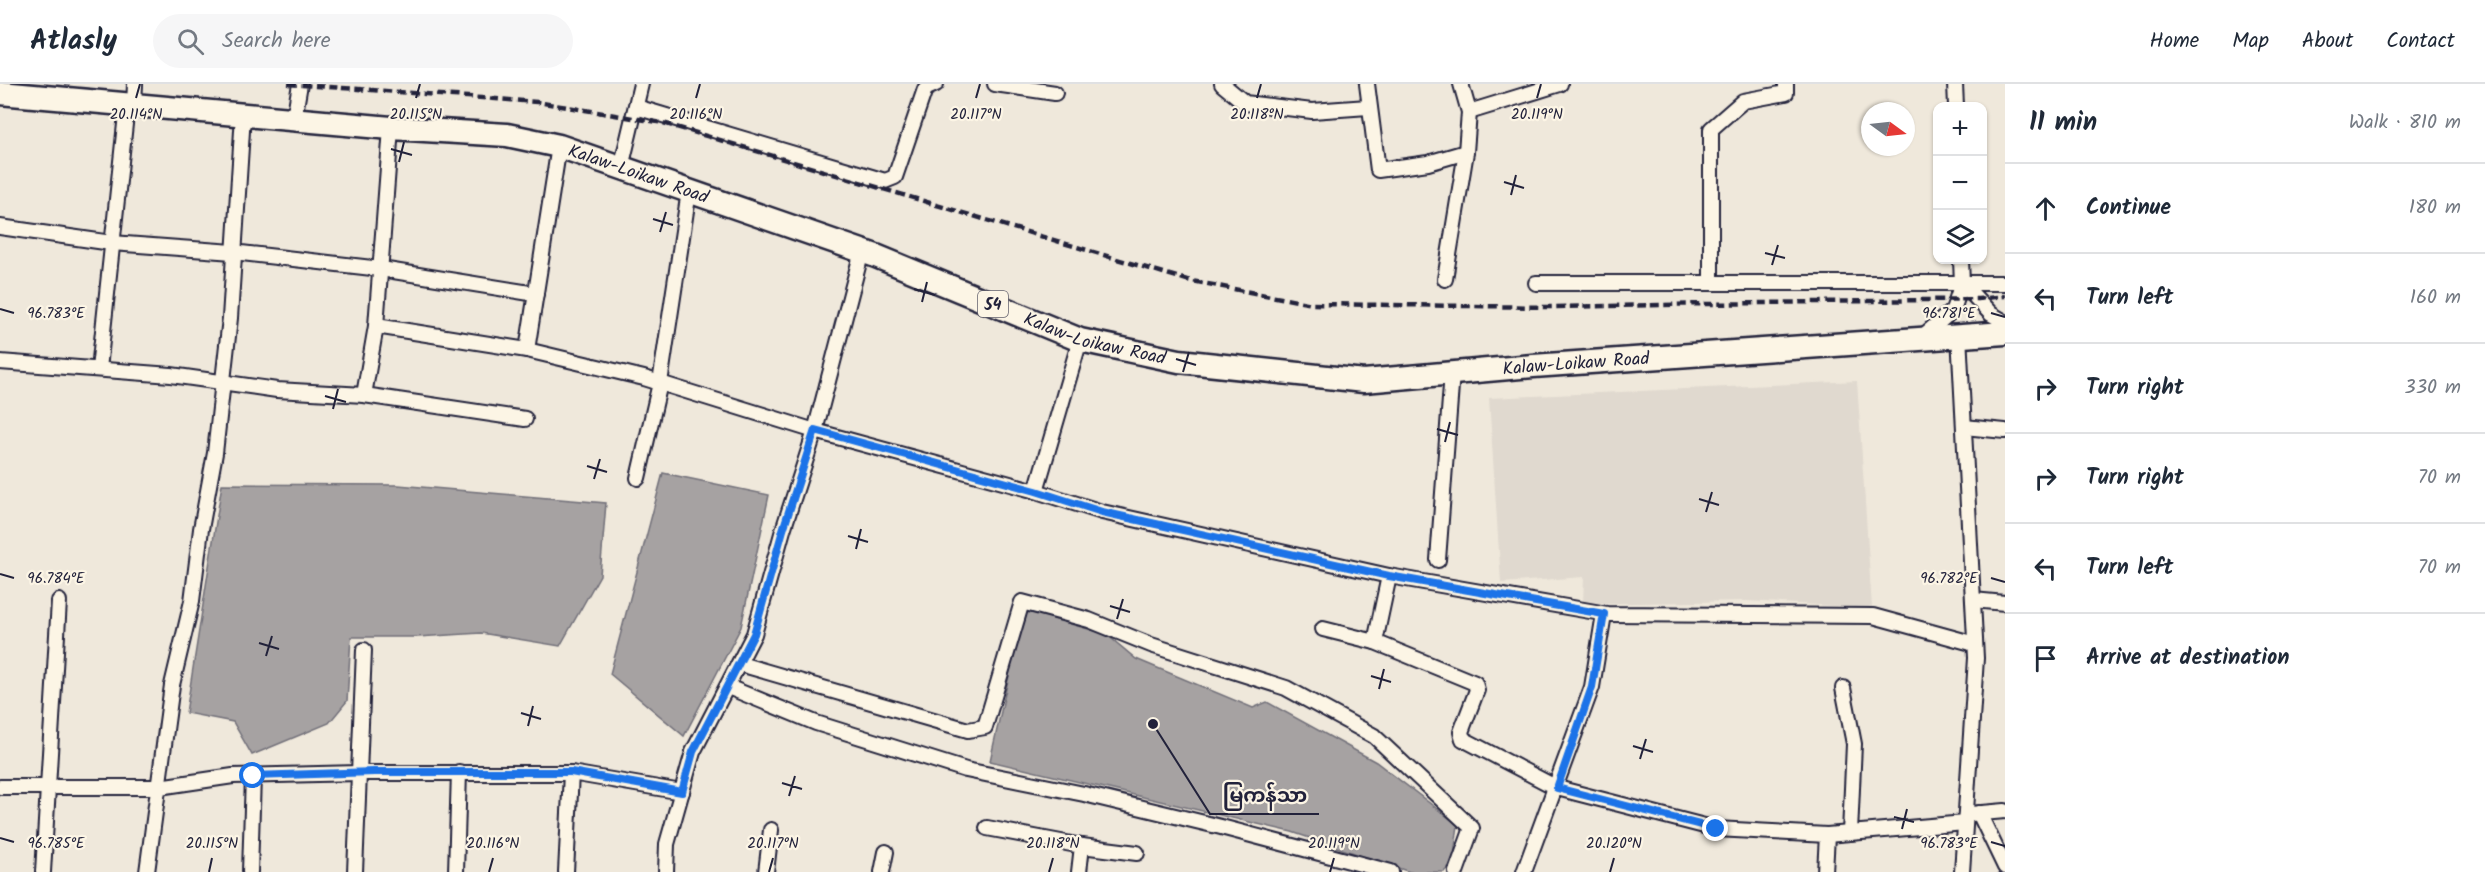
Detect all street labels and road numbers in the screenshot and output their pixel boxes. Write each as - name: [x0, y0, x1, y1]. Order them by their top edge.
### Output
- street label: Kalaw-Loikaw Road: [564, 137, 713, 213]
- road number: 54: [978, 291, 1008, 317]
- street label: Kalaw-Loikaw Road: [1019, 305, 1169, 374]
- street label: Kalaw-Loikaw Road: [1501, 345, 1651, 385]

